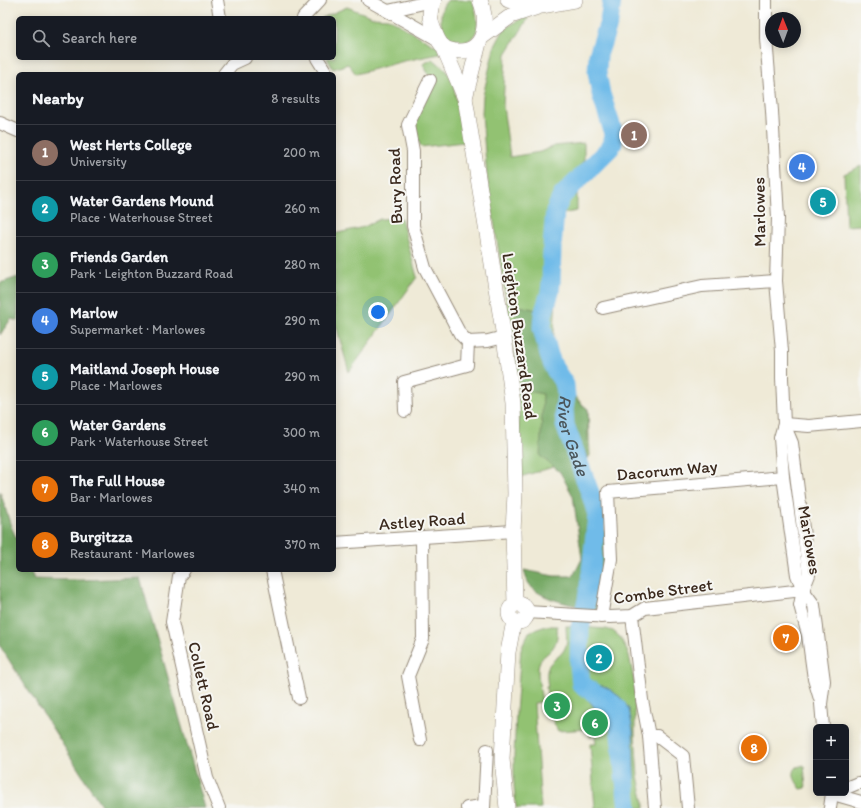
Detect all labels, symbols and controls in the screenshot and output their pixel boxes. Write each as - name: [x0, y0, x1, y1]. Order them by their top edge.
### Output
- north arrow: [765, 12, 801, 48]
- search box: [16, 16, 336, 60]
- icon: search: [30, 27, 52, 49]
- text: Search here: [62, 29, 137, 47]
- text: Nearby: [32, 88, 84, 108]
- text: 8 results: [271, 91, 320, 106]
- pin: 1: [621, 120, 647, 150]
- text: West Herts College: [70, 136, 192, 154]
- text: 1: [42, 145, 48, 160]
- text: 200 m: [283, 145, 320, 160]
- street label: Bury Road: [384, 147, 406, 224]
- pin: 4: [789, 152, 815, 182]
- text: University: [70, 154, 127, 169]
- street label: Marlowes: [748, 177, 770, 247]
- pin: 5: [810, 187, 836, 217]
- text: Water Gardens Mound: [70, 192, 214, 210]
- text: 2: [42, 201, 48, 216]
- text: 260 m: [284, 201, 320, 216]
- text: Place · Waterhouse Street: [70, 210, 213, 225]
- text: Friends Garden: [70, 248, 168, 266]
- street label: Leighton Buzzard Road: [498, 251, 542, 421]
- text: 3: [41, 257, 49, 272]
- text: 280 m: [284, 257, 320, 272]
- text: Park · Leighton Buzzard Road: [70, 266, 233, 281]
- your location: [368, 302, 388, 322]
- text: Marlow: [70, 304, 118, 322]
- text: 4: [41, 313, 49, 328]
- text: 290 m: [284, 313, 320, 328]
- text: Supermarket · Marlowes: [70, 322, 205, 337]
- text: Maitland Joseph House: [70, 360, 219, 378]
- text: 5: [42, 369, 48, 384]
- text: 290 m: [284, 369, 320, 384]
- text: Place · Marlowes: [70, 378, 162, 393]
- water label: River Gade: [553, 394, 594, 480]
- text: Water Gardens: [70, 416, 166, 434]
- text: 6: [42, 425, 48, 440]
- text: 300 m: [283, 425, 320, 440]
- text: Park · Waterhouse Street: [70, 434, 208, 449]
- street label: Dacorum Way: [616, 456, 718, 484]
- text: The Full House: [70, 472, 165, 490]
- text: 7: [42, 481, 48, 496]
- text: 340 m: [283, 481, 320, 496]
- text: Bar · Marlowes: [70, 490, 153, 505]
- street label: Marlowes: [794, 504, 826, 576]
- street label: Astley Road: [378, 508, 466, 534]
- text: Burgitzza: [70, 528, 133, 546]
- text: 8: [41, 537, 49, 552]
- text: 370 m: [285, 537, 320, 552]
- text: Restaurant · Marlowes: [70, 546, 195, 561]
- street label: Combe Street: [612, 574, 715, 608]
- pin: 7: [773, 623, 799, 653]
- street label: Collett Road: [184, 640, 224, 733]
- pin: 2: [586, 643, 612, 673]
- pin: 3: [544, 691, 570, 721]
- pin: 6: [582, 708, 608, 738]
- map controls: [813, 724, 849, 796]
- button: +: [813, 724, 849, 760]
- pin: 8: [741, 733, 767, 763]
- button: −: [813, 760, 849, 796]

